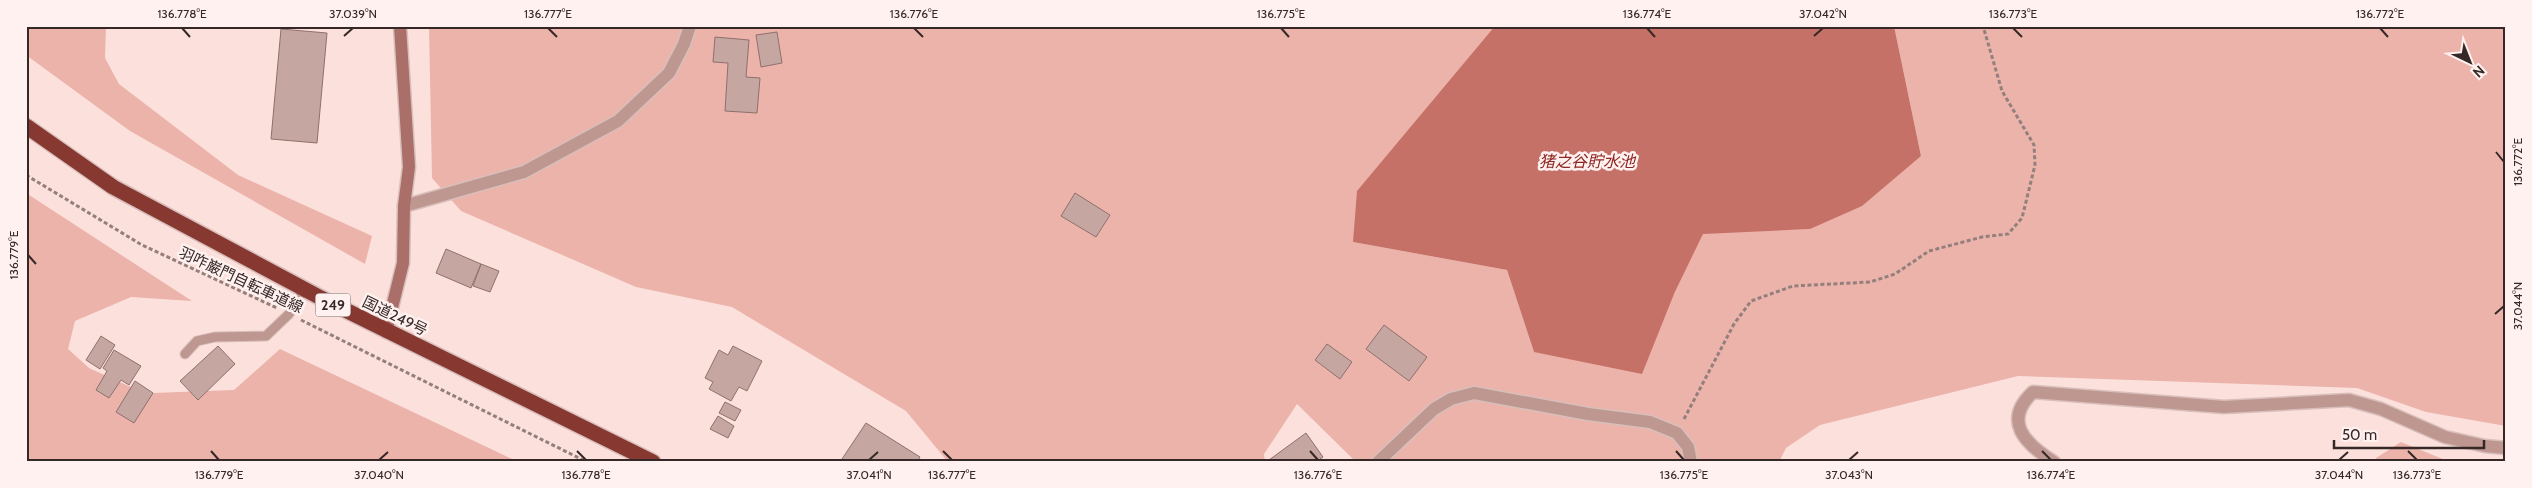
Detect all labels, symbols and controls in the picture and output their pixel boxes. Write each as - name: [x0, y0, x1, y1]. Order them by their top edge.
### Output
- text: 136.778°E: [157, 6, 207, 21]
- text: 37.039°N: [329, 6, 377, 21]
- text: 136.777°E: [524, 6, 572, 21]
- text: 136.776°E: [890, 6, 939, 21]
- text: 136.775°E: [1257, 6, 1306, 21]
- text: 136.774°E: [1623, 6, 1672, 21]
- text: 37.042°N: [1799, 6, 1847, 21]
- text: 136.773°E: [1989, 6, 2038, 21]
- text: 136.772°E: [2356, 6, 2404, 21]
- north arrow: [2444, 38, 2494, 88]
- text: N: [2469, 62, 2489, 81]
- text: 136.772°E: [2510, 138, 2525, 186]
- water label: 猪之谷貯水池: [1539, 152, 1637, 171]
- text: 136.779°E: [6, 230, 21, 279]
- street label: 羽咋巌門自転車道線: [176, 243, 306, 317]
- text: 37.044°N: [2510, 282, 2525, 330]
- street label: 国道249号: [360, 293, 430, 339]
- road number: 249: [316, 294, 350, 316]
- scale bar: [2334, 418, 2484, 450]
- text: 50 m: [2342, 426, 2377, 444]
- text: 136.779°E: [195, 467, 244, 482]
- text: 37.040°N: [354, 467, 404, 482]
- text: 136.778°E: [561, 467, 611, 482]
- text: 37.041°N: [846, 467, 892, 482]
- text: 136.777°E: [928, 467, 976, 482]
- text: 136.776°E: [1294, 467, 1343, 482]
- text: 136.775°E: [1660, 467, 1709, 482]
- text: 37.043°N: [1825, 467, 1873, 482]
- text: 136.774°E: [2027, 467, 2076, 482]
- text: 37.044°N: [2315, 467, 2363, 482]
- text: 136.773°E: [2393, 467, 2442, 482]

